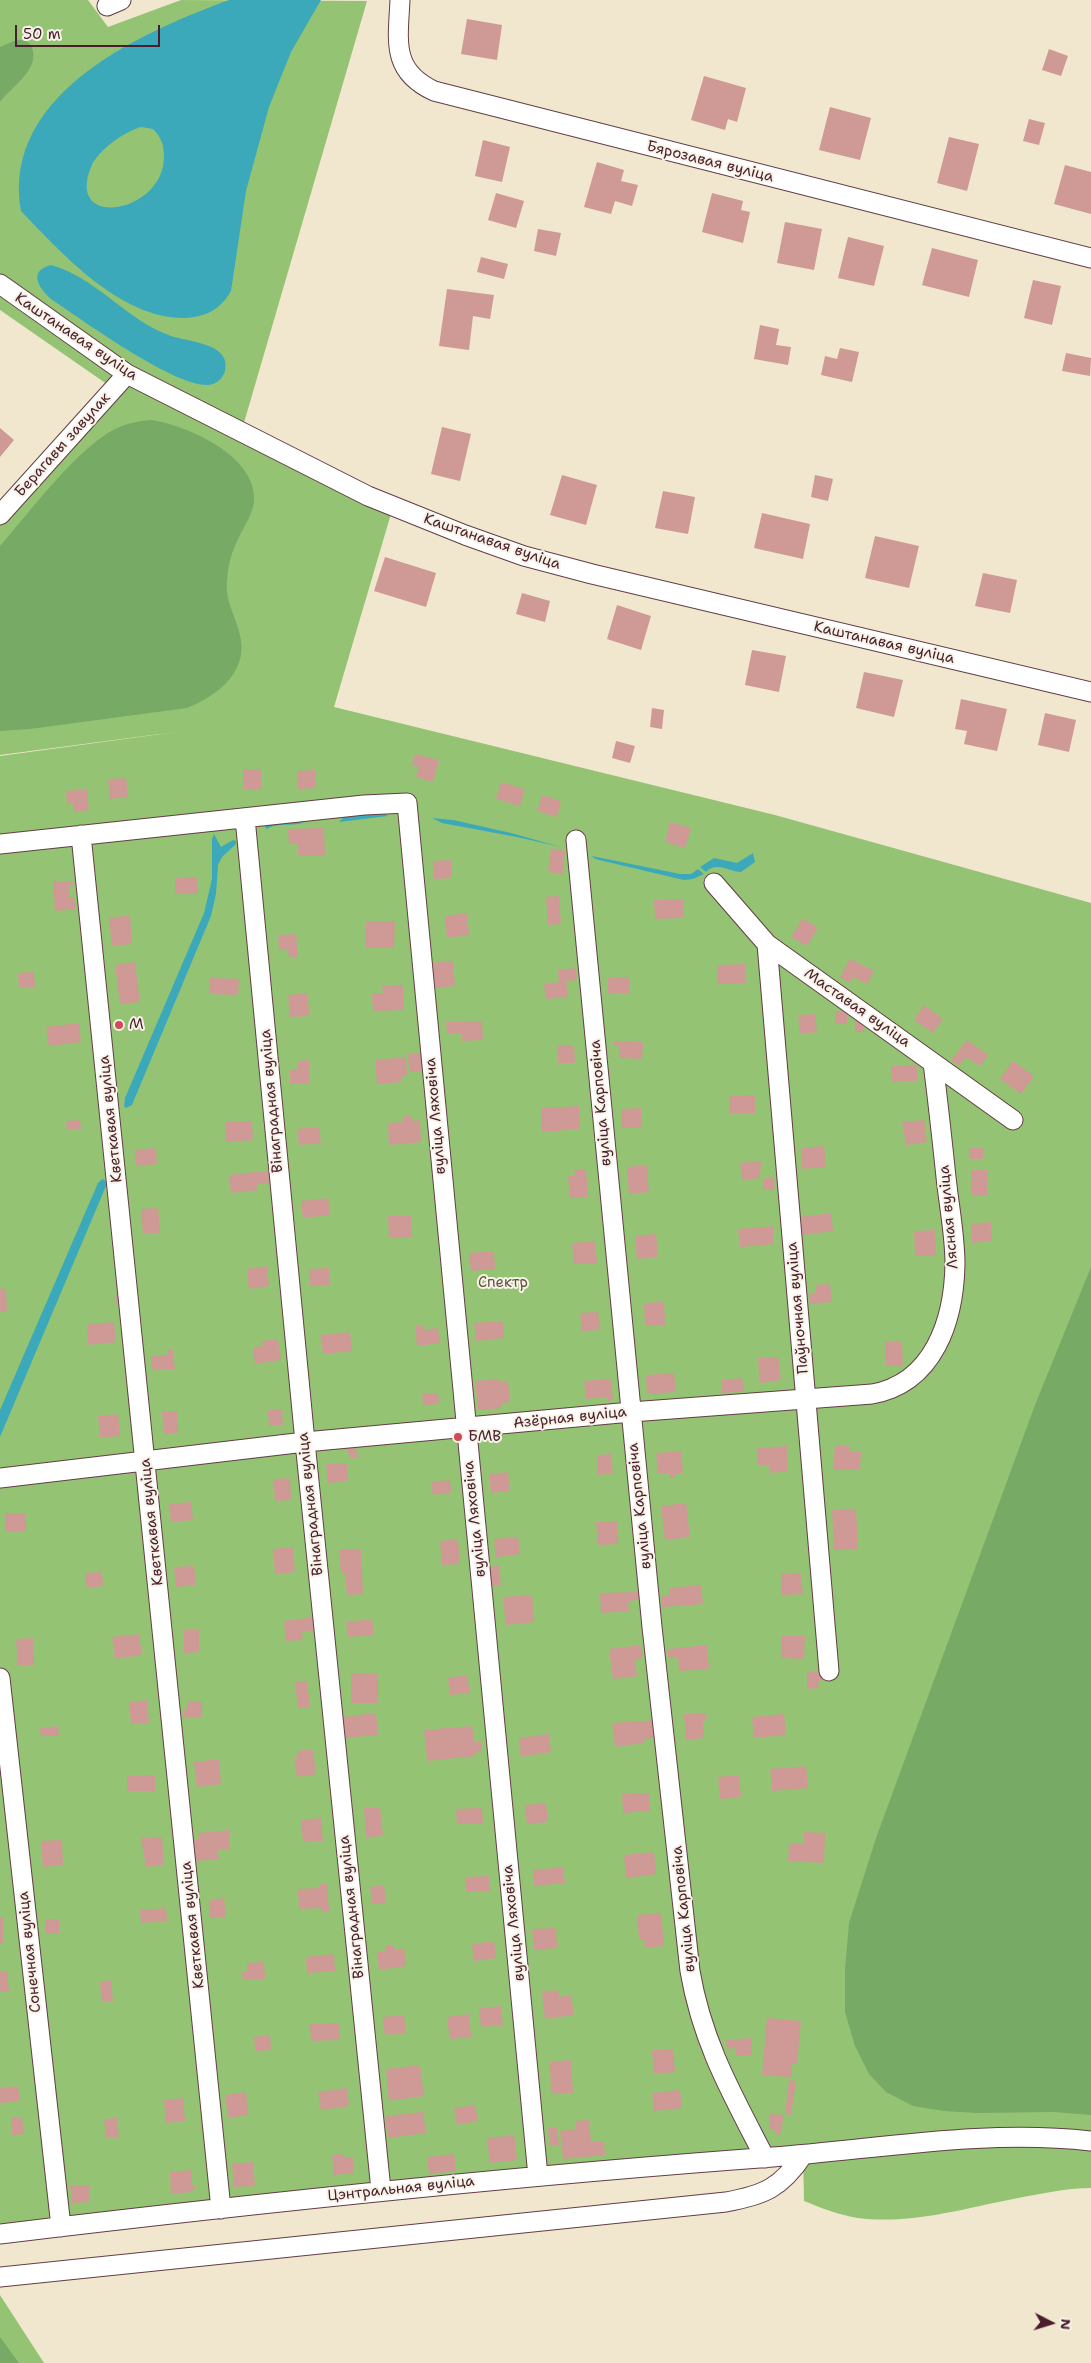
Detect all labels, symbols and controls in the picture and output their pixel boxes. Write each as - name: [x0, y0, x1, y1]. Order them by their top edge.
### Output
- scale bar: [18, 15, 162, 47]
- text: 50 m: [23, 24, 61, 44]
- street label: Бярозавая вуліца: [645, 138, 775, 186]
- street label: Каштанавая вуліца: [11, 289, 141, 385]
- street label: Берагавы завулак: [11, 389, 115, 501]
- street label: Каштанавая вуліца: [421, 510, 563, 574]
- street label: Каштанавая вуліца: [812, 618, 956, 668]
- street label: Маставая вуліца: [800, 965, 914, 1051]
- place label: М: [129, 1016, 144, 1034]
- marker: М: [113, 1019, 125, 1031]
- street label: Вінаградная вуліца: [257, 1028, 287, 1174]
- street label: вуліца Карповіча: [587, 1039, 615, 1167]
- street label: Кветкавая вуліца: [95, 1054, 127, 1184]
- street label: вуліца Ляховіча: [422, 1057, 450, 1175]
- street label: Лясная вуліца: [935, 1164, 963, 1270]
- street label: Паўночная вуліца: [783, 1241, 813, 1375]
- park label: Спектр: [478, 1274, 528, 1292]
- street label: Азёрная вуліца: [512, 1403, 628, 1433]
- place label: БМВ: [468, 1428, 501, 1446]
- street label: Вінаградная вуліца: [295, 1431, 327, 1577]
- marker: БМВ: [452, 1431, 464, 1443]
- street label: вуліца Карповіча: [624, 1442, 656, 1570]
- street label: Кветкавая вуліца: [136, 1457, 168, 1587]
- street label: вуліца Ляховіча: [460, 1460, 490, 1578]
- street label: Вінаградная вуліца: [336, 1834, 368, 1980]
- street label: вуліца Карповіча: [668, 1845, 700, 1973]
- street label: Кветкавая вуліца: [177, 1860, 209, 1990]
- street label: вуліца Ляховіча: [499, 1864, 529, 1982]
- street label: Сонечная вуліца: [15, 1890, 45, 2014]
- street label: Цэнтральная вуліца: [327, 2172, 475, 2206]
- north arrow: [1026, 2298, 1076, 2348]
- text: N: [1056, 2318, 1075, 2331]

